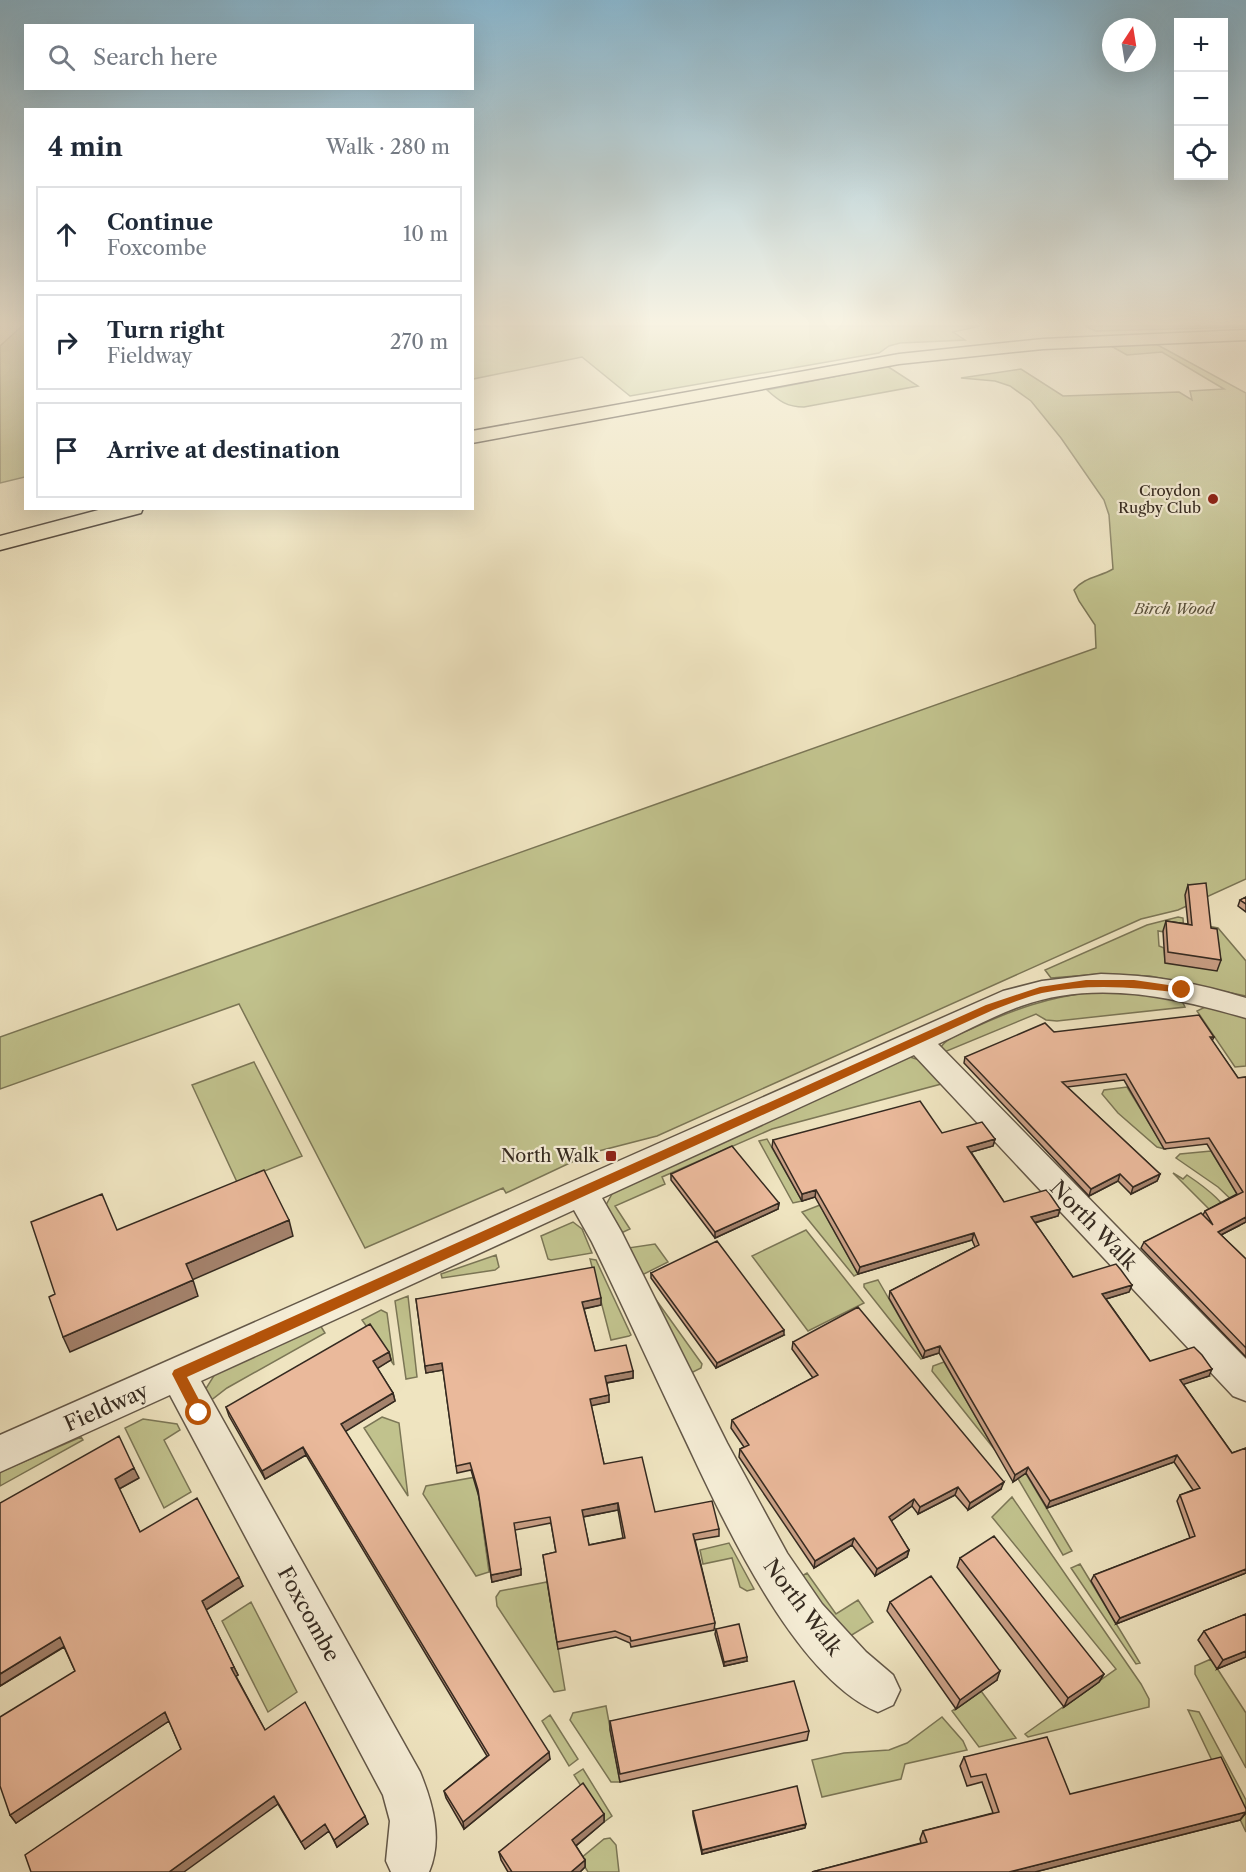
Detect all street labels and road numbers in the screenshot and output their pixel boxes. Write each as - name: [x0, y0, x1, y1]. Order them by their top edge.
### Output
- street label: North Walk: [1045, 1175, 1143, 1275]
- street label: Fieldway: [60, 1377, 152, 1437]
- street label: North Walk: [759, 1554, 848, 1661]
- street label: Foxcombe: [273, 1562, 345, 1666]

